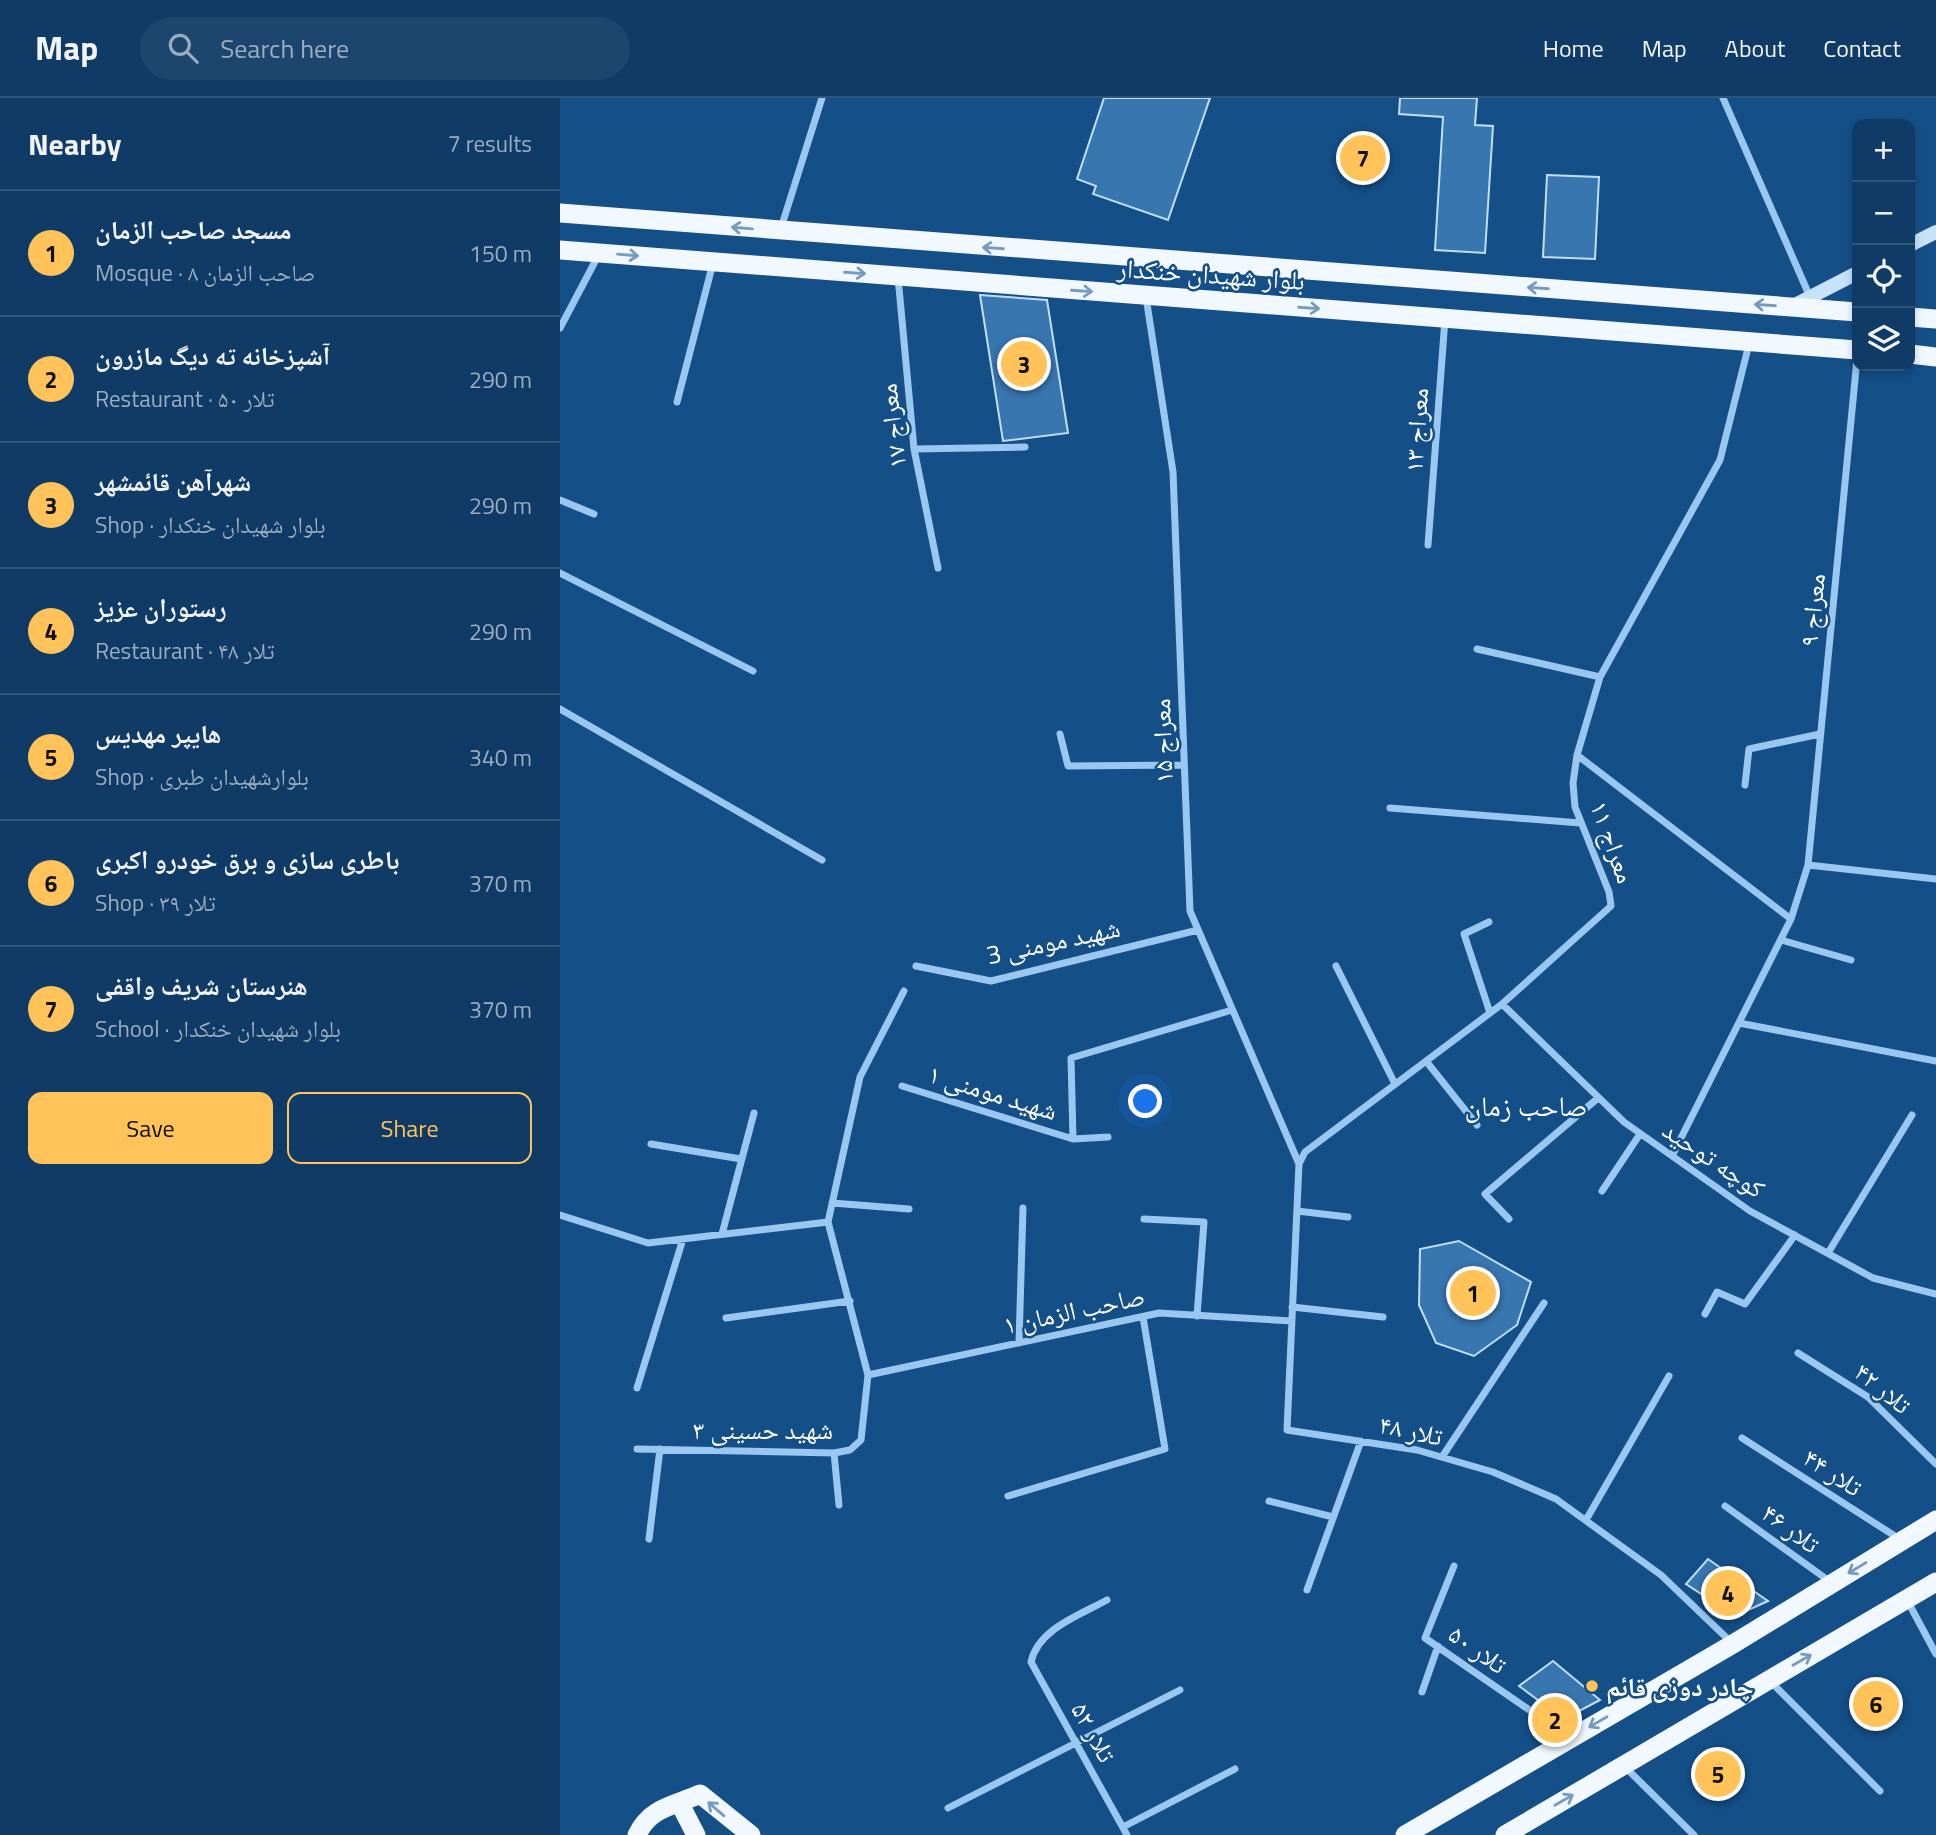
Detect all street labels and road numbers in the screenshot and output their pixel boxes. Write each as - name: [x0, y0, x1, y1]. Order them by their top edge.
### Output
- street label: بلوار شهیدان خنکدار: [1115, 248, 1306, 300]
- street label: معراج ۱۷: [867, 381, 917, 471]
- street label: معراج ۱۳: [1394, 386, 1438, 474]
- street label: معراج ۹: [1789, 572, 1835, 648]
- street label: معراج ۱۵: [1141, 698, 1183, 784]
- street label: معراج ۱۱: [1580, 795, 1646, 889]
- street label: شهید مومنی 3: [982, 908, 1124, 974]
- street label: شهید مومنی ۱: [924, 1054, 1062, 1130]
- street label: کوچه توحید: [1655, 1110, 1773, 1208]
- street label: صاحب الزمان ۱: [1000, 1276, 1148, 1344]
- street label: تلار ۴۲: [1846, 1353, 1920, 1423]
- street label: تلار ۴۸: [1376, 1404, 1447, 1456]
- street label: شهید حسینی ۳: [693, 1410, 833, 1449]
- street label: تلار ۴۴: [1796, 1438, 1871, 1506]
- street label: تلار ۴۶: [1754, 1493, 1829, 1563]
- street label: تلار ۵۰: [1441, 1615, 1516, 1683]
- street label: تلار ۵۲: [1061, 1695, 1127, 1770]

